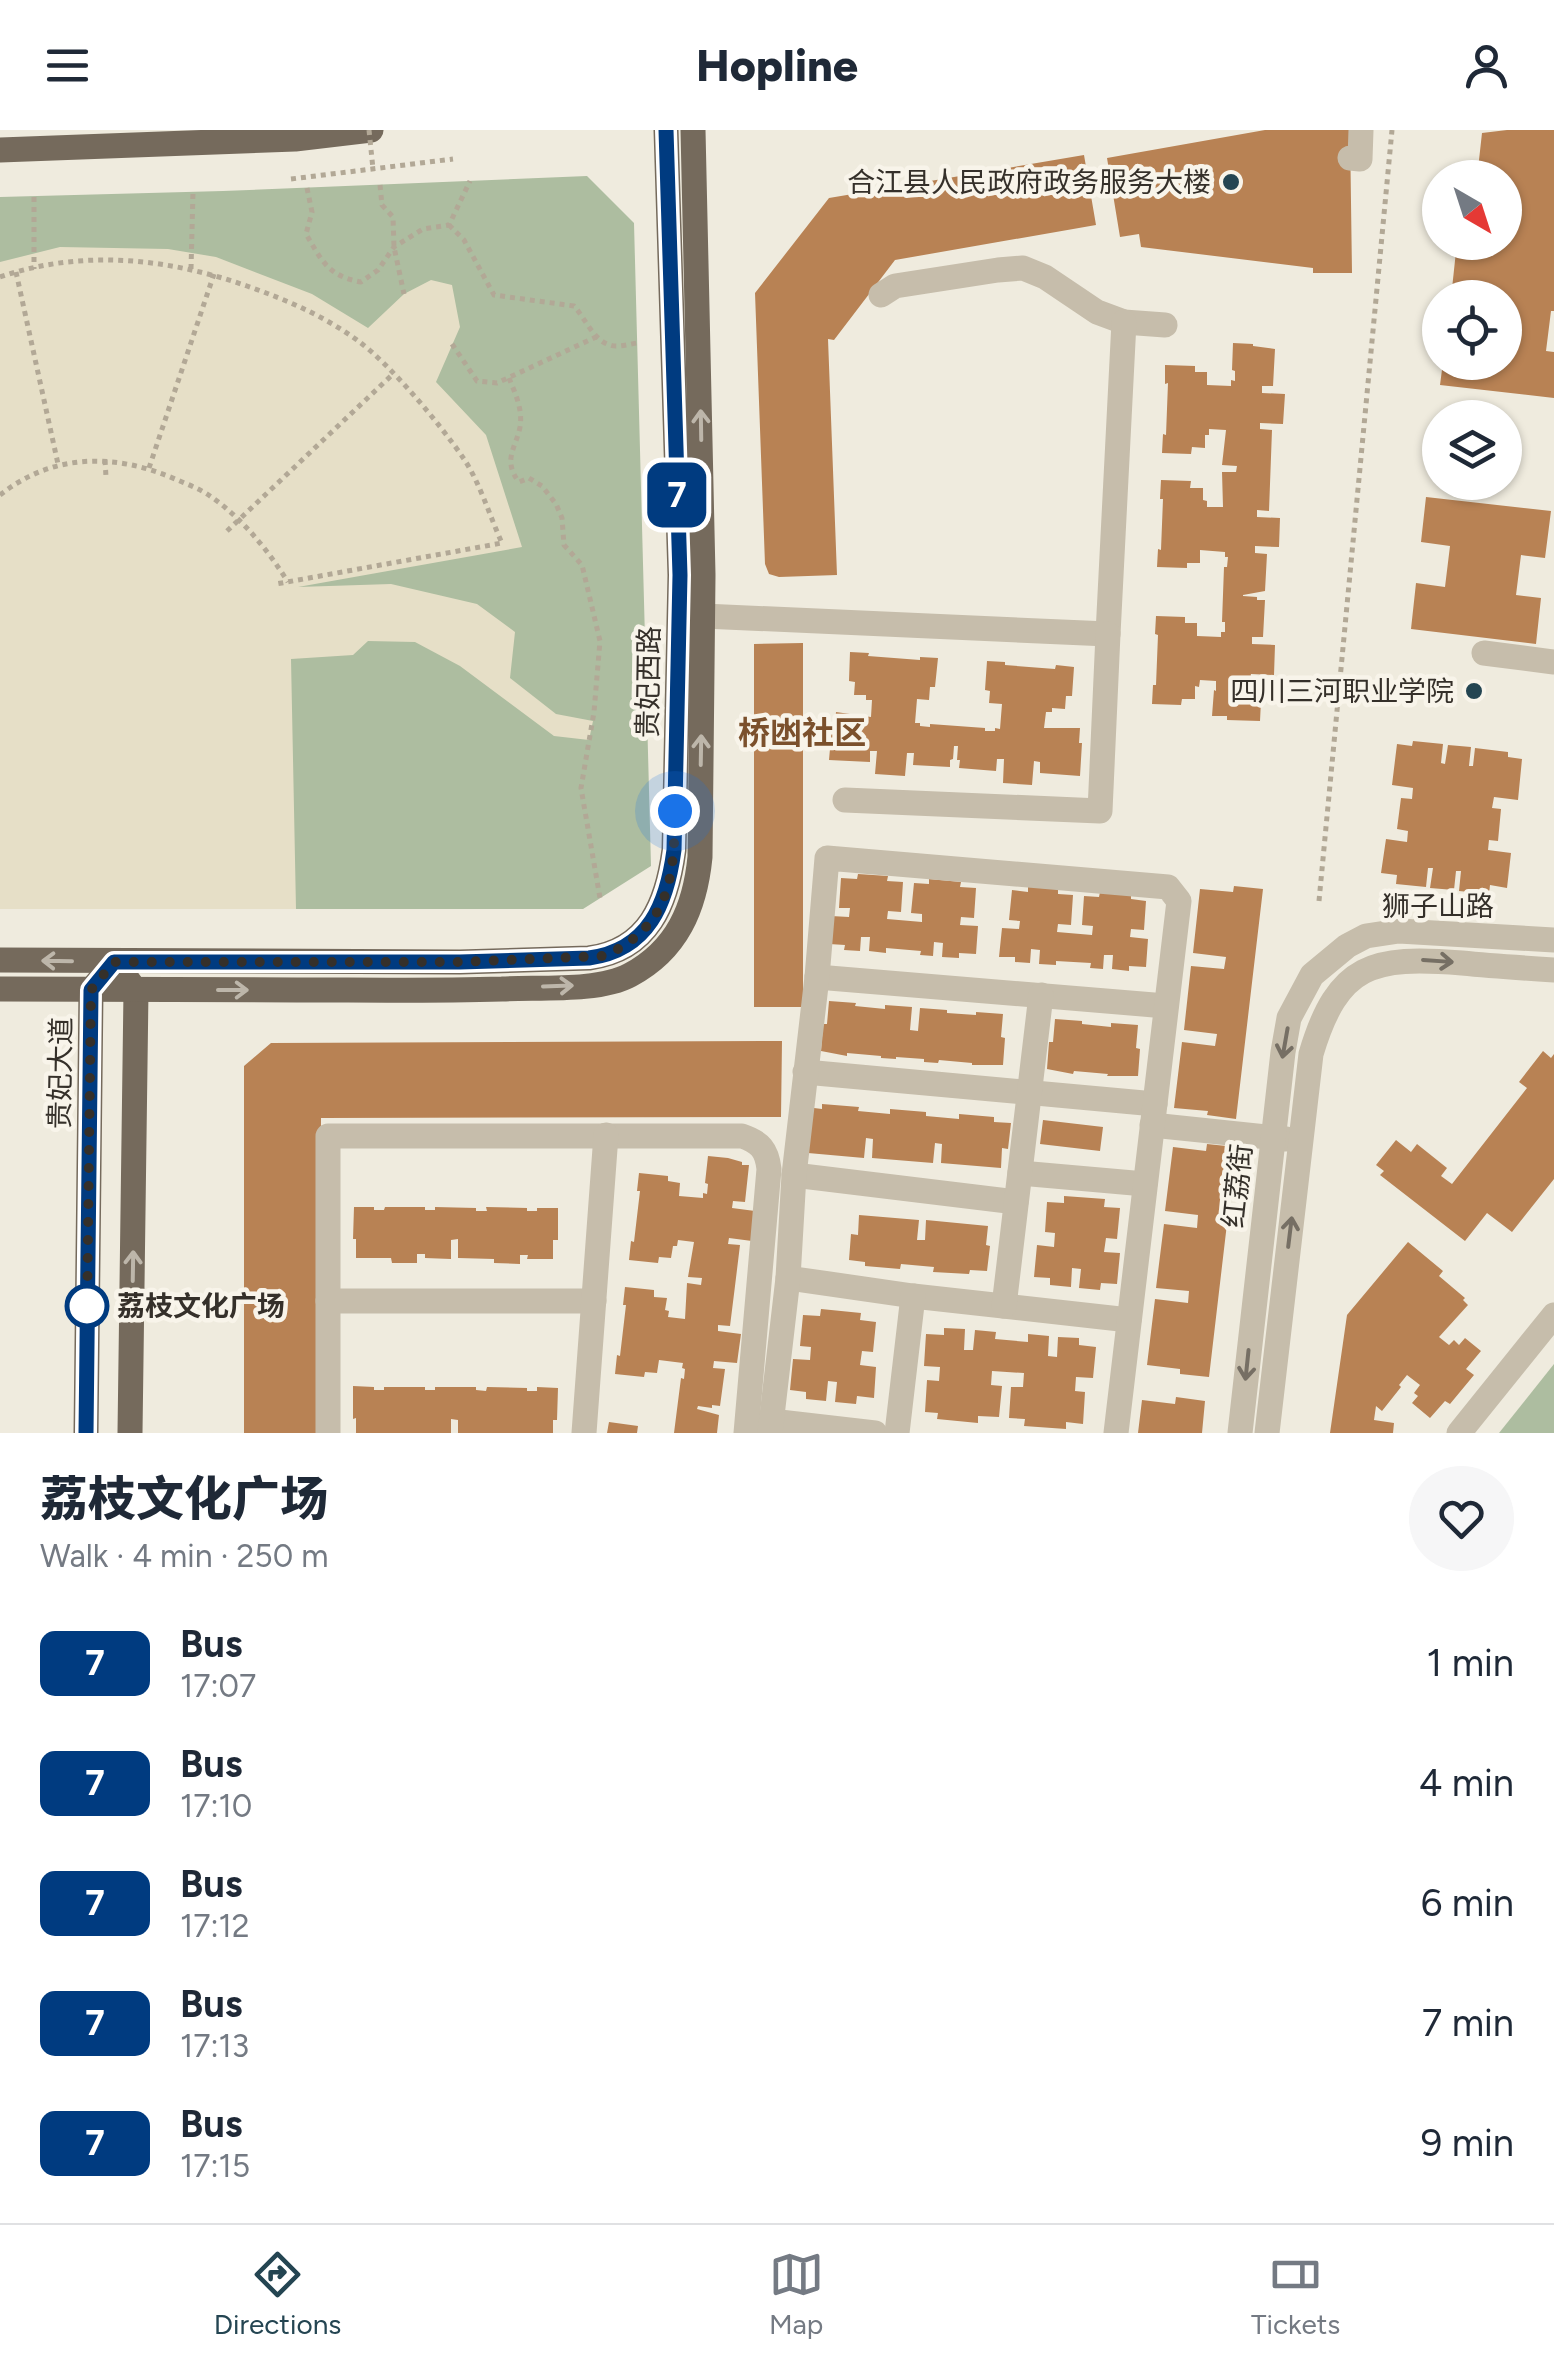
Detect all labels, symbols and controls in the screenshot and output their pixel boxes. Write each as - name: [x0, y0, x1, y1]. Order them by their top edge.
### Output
- icon: menu: [40, 38, 95, 93]
- text: Hopline: [696, 38, 858, 92]
- icon: person: [1459, 38, 1514, 93]
- north arrow: [1422, 160, 1522, 260]
- map controls: [1422, 160, 1522, 500]
- place label: 合江县人民政府政务服务大楼: [847, 165, 1211, 199]
- marker: 合江县人民政府政务服务大楼: [1220, 171, 1242, 193]
- button: locate: [1422, 280, 1522, 380]
- button: layers: [1422, 400, 1522, 500]
- one-way arrow: [691, 409, 710, 441]
- line badge: 7: [644, 462, 710, 528]
- text: 7: [667, 474, 687, 516]
- street label: 贵妃西路: [630, 626, 666, 738]
- place label: 四川三河职业学院: [1230, 674, 1454, 708]
- marker: 四川三河职业学院: [1463, 680, 1485, 702]
- district label: 桥凼社区: [738, 714, 866, 752]
- one-way arrow: [692, 734, 710, 766]
- your location: [650, 786, 700, 836]
- street label: 狮子山路: [1382, 889, 1494, 923]
- one-way arrow: [42, 952, 74, 970]
- one-way arrow: [1421, 952, 1453, 971]
- one-way arrow: [542, 977, 574, 996]
- one-way arrow: [216, 980, 249, 1000]
- street label: 贵妃大道: [42, 1017, 78, 1129]
- one-way arrow: [1275, 1026, 1294, 1058]
- street label: 红荔街: [1216, 1142, 1258, 1230]
- one-way arrow: [1281, 1216, 1300, 1248]
- one-way arrow: [123, 1250, 142, 1282]
- marker: 荔枝文化广场: [66, 1285, 108, 1327]
- place label: 荔枝文化广场: [117, 1289, 285, 1323]
- one-way arrow: [1237, 1349, 1256, 1381]
- button: heart: [1409, 1466, 1514, 1571]
- text: 荔枝文化广场: [40, 1470, 328, 1528]
- text: Walk · 4 min · 250 m: [40, 1537, 328, 1575]
- text: Bus: [180, 1621, 243, 1667]
- text: 1 min: [1427, 1640, 1514, 1686]
- text: 7: [85, 1642, 105, 1684]
- text: 17:07: [180, 1667, 256, 1705]
- text: Bus: [180, 1741, 243, 1787]
- text: 4 min: [1419, 1760, 1514, 1806]
- text: 7: [85, 1762, 105, 1804]
- text: 17:10: [180, 1787, 252, 1825]
- text: Bus: [180, 1861, 243, 1907]
- text: 6 min: [1421, 1880, 1514, 1926]
- text: 7: [85, 1882, 105, 1924]
- text: 17:12: [180, 1907, 250, 1945]
- text: Bus: [180, 1981, 243, 2027]
- text: 7 min: [1422, 2000, 1514, 2046]
- text: 7: [85, 2002, 105, 2044]
- text: 17:13: [180, 2027, 249, 2065]
- text: Bus: [180, 2101, 243, 2147]
- text: 9 min: [1421, 2120, 1514, 2166]
- text: 7: [85, 2122, 105, 2164]
- text: 17:15: [180, 2147, 250, 2185]
- tab: Directions: [214, 2247, 341, 2341]
- tab: Map: [769, 2247, 824, 2341]
- tab: Tickets: [1251, 2247, 1340, 2341]

